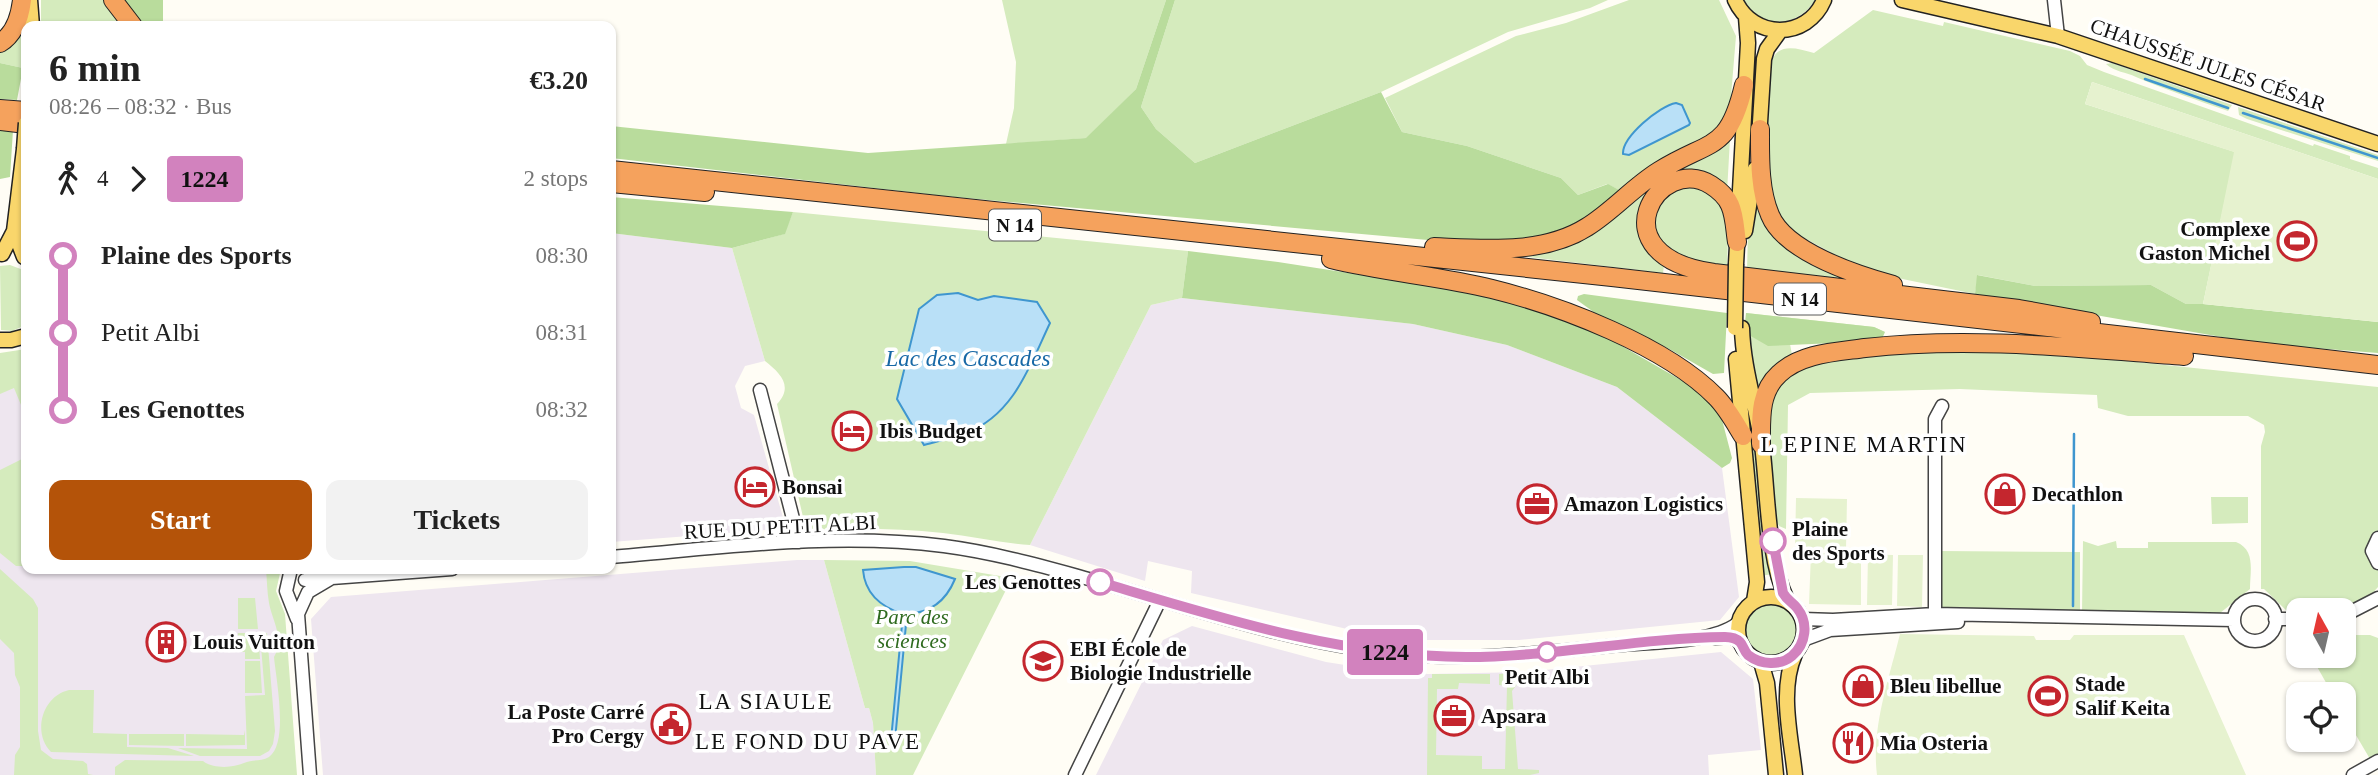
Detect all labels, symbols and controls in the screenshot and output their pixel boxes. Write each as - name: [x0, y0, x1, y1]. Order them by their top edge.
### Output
- street label: CHAUSSÉE JULES CÉSAR: [2087, 13, 2329, 117]
- text: 6 min: [49, 47, 141, 89]
- text: €3.20: [530, 66, 588, 95]
- text: 08:26 – 08:32 · Bus: [49, 94, 232, 119]
- icon: walk: [49, 160, 87, 198]
- icon: forward: [119, 160, 157, 198]
- text: 4: [97, 166, 109, 191]
- text: 1224: [181, 166, 229, 192]
- text: 2 stops: [523, 166, 588, 191]
- road number: N 14: [989, 210, 1041, 241]
- place label: Complexe Gaston Michel: [2139, 217, 2270, 265]
- sports icon: Complexe Gaston Michel: [2276, 220, 2318, 262]
- text: Plaine des Sports: [101, 241, 292, 270]
- text: 08:30: [536, 243, 588, 268]
- road number: N 14: [1774, 284, 1826, 314]
- text: Petit Albi: [101, 318, 200, 347]
- text: 08:31: [536, 320, 588, 345]
- water label: Lac des Cascades: [885, 346, 1050, 371]
- text: Les Genottes: [101, 395, 245, 424]
- text: 08:32: [536, 397, 588, 422]
- hotel icon: Ibis Budget: [831, 410, 873, 452]
- place label: Ibis Budget: [879, 419, 982, 443]
- district label: L EPINE MARTIN: [1760, 432, 1968, 457]
- hotel icon: Bonsai: [734, 466, 776, 508]
- shop icon: Decathlon: [1984, 473, 2026, 515]
- place label: Bonsai: [782, 475, 843, 499]
- button: Start: [49, 480, 312, 560]
- button: Tickets: [326, 480, 588, 560]
- place label: Decathlon: [2032, 482, 2123, 506]
- office icon: Amazon Logistics: [1516, 483, 1558, 525]
- place label: Amazon Logistics: [1564, 492, 1723, 516]
- street label: RUE DU PETIT ALBI: [683, 510, 877, 544]
- place label: Plaine des Sports: [1792, 517, 1885, 565]
- marker: Plaine des Sports: [1760, 528, 1786, 554]
- marker: Les Genottes: [1087, 569, 1113, 595]
- place label: Les Genottes: [965, 570, 1081, 594]
- north arrow: [2286, 598, 2356, 668]
- map controls: [2286, 598, 2356, 752]
- park label: Parc des sciences: [874, 605, 949, 653]
- building icon: Louis Vuitton: [145, 621, 187, 663]
- line badge: 1224: [1336, 629, 1434, 675]
- place label: Louis Vuitton: [193, 630, 315, 654]
- place label: EBI École de Biologie Industrielle: [1070, 637, 1251, 685]
- text: 1224: [1361, 639, 1409, 665]
- school or university icon: EBI École de Biologie Industrielle: [1022, 640, 1064, 682]
- marker: Petit Albi: [1537, 642, 1557, 662]
- place label: Petit Albi: [1505, 665, 1589, 689]
- shop icon: Bleu libellue: [1842, 665, 1884, 707]
- place label: Stade Salif Keita: [2075, 672, 2171, 720]
- place label: Bleu libellue: [1890, 674, 2001, 698]
- sports icon: Stade Salif Keita: [2027, 675, 2069, 717]
- button: locate: [2286, 682, 2356, 752]
- district label: LA SIAULE: [699, 689, 833, 714]
- office icon: Apsara: [1433, 695, 1475, 737]
- place label: La Poste Carré Pro Cergy: [508, 700, 644, 748]
- public building icon: La Poste Carré Pro Cergy: [650, 703, 692, 745]
- place label: Apsara: [1481, 704, 1547, 728]
- restaurant icon: Mia Osteria: [1832, 722, 1874, 764]
- district label: LE FOND DU PAVE: [695, 729, 921, 754]
- place label: Mia Osteria: [1880, 731, 1988, 755]

